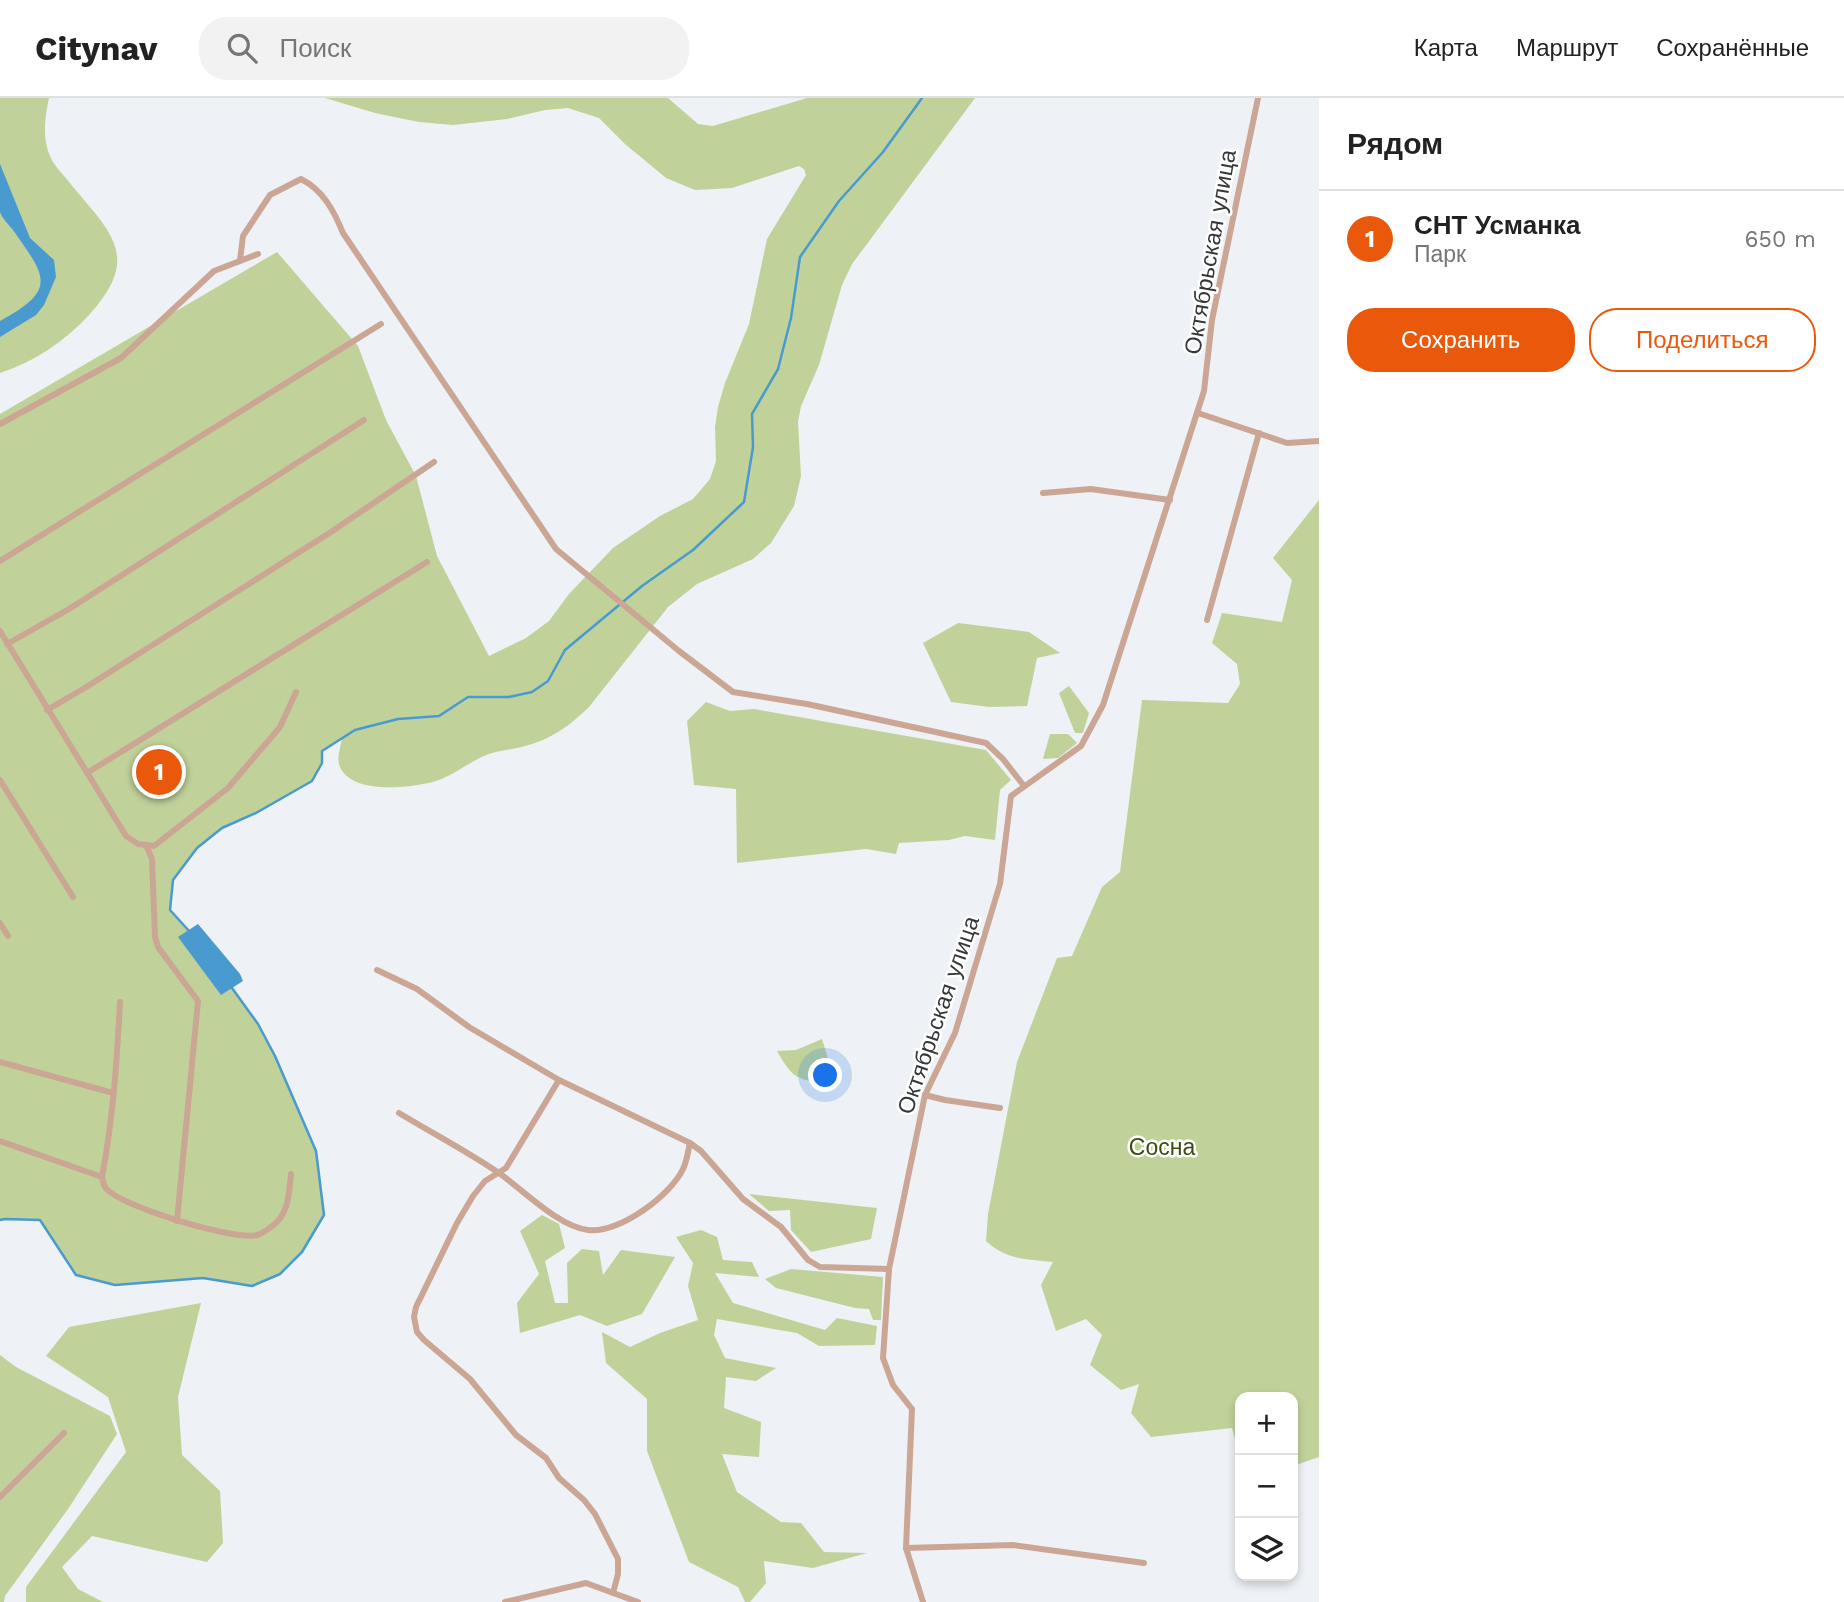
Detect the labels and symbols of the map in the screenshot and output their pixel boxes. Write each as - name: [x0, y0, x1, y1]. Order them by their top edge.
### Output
- street label: Октябрьская улица: [1179, 147, 1242, 357]
- pin: 1: [136, 746, 182, 798]
- street label: Октябрьская улица: [892, 912, 985, 1118]
- your location: [808, 1058, 842, 1092]
- park label: Сосна: [1129, 1134, 1195, 1161]

